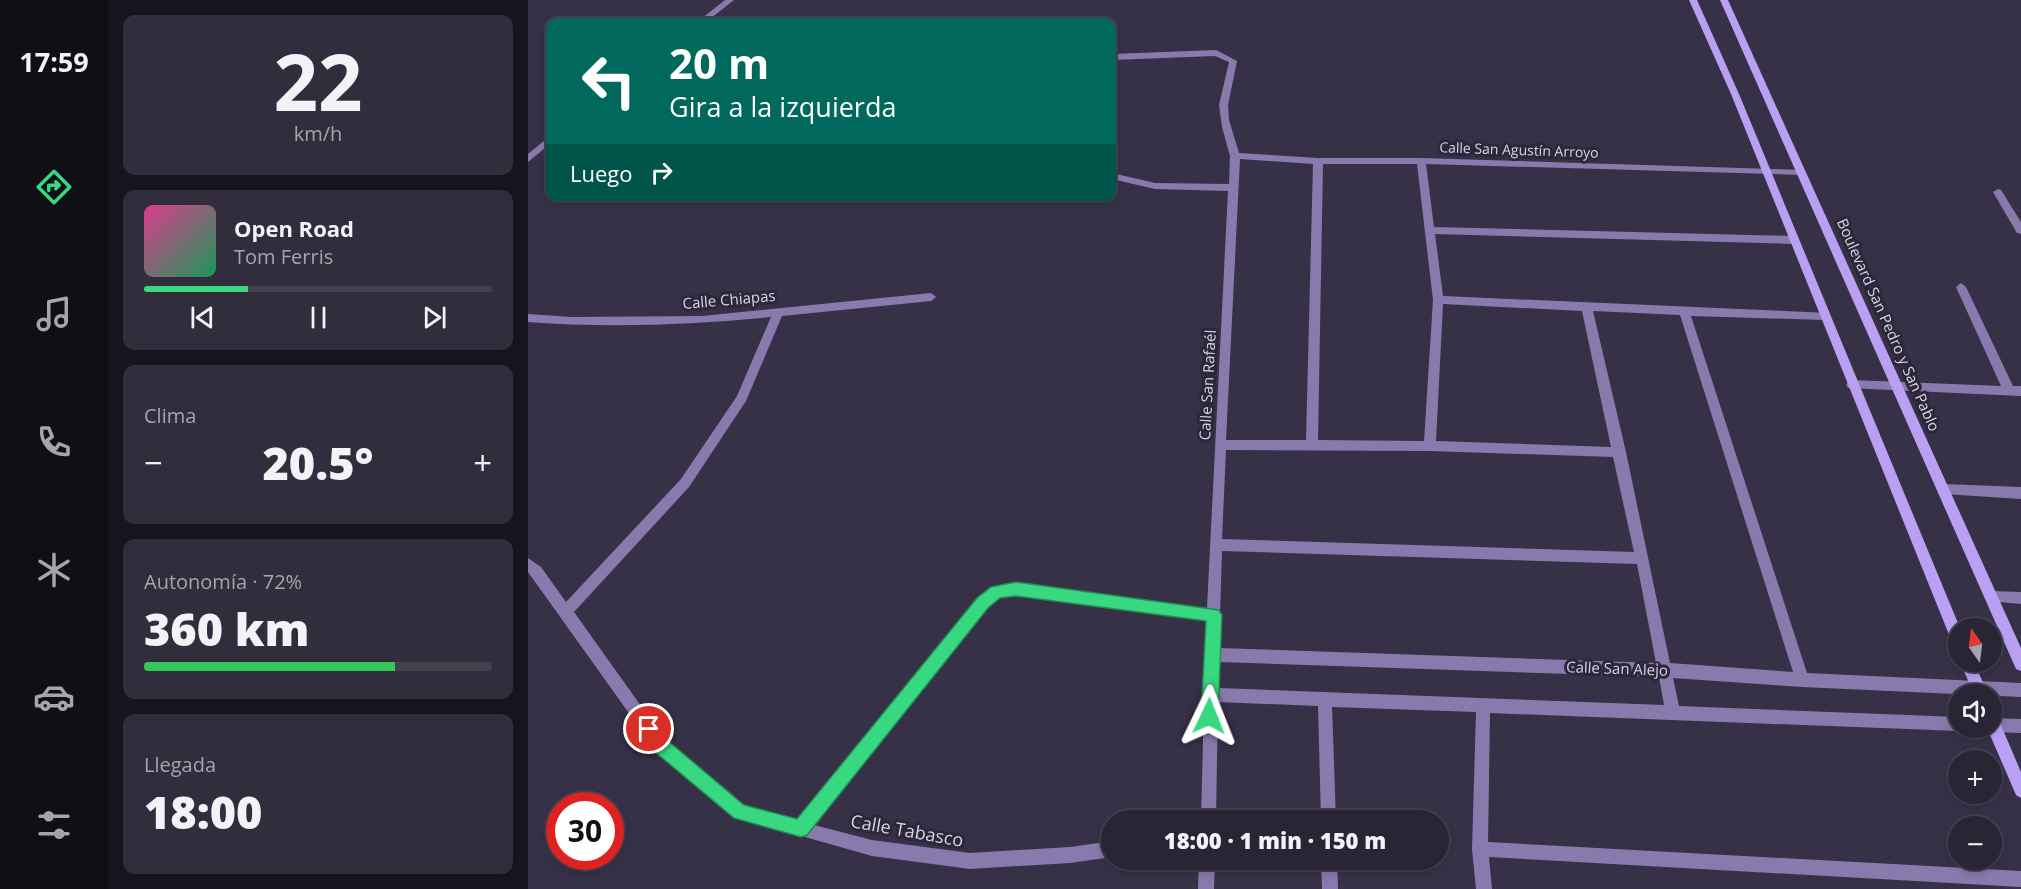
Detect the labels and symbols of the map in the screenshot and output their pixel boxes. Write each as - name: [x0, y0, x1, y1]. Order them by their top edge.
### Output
- street label: Calle San Agustín Arroyo: [1439, 137, 1599, 162]
- street label: Boulevard San Pedro y San Pablo: [1833, 215, 1945, 434]
- street label: Calle Chiapas: [682, 285, 776, 313]
- street label: Calle San Rafaél: [1194, 329, 1220, 441]
- north arrow: [1948, 618, 2002, 672]
- street label: Calle San Alejo: [1566, 656, 1668, 680]
- position arrow: [1177, 684, 1241, 748]
- pin: [623, 703, 674, 754]
- speed limit sign: 30: [546, 792, 624, 870]
- street label: Calle Tabasco: [849, 808, 965, 852]

